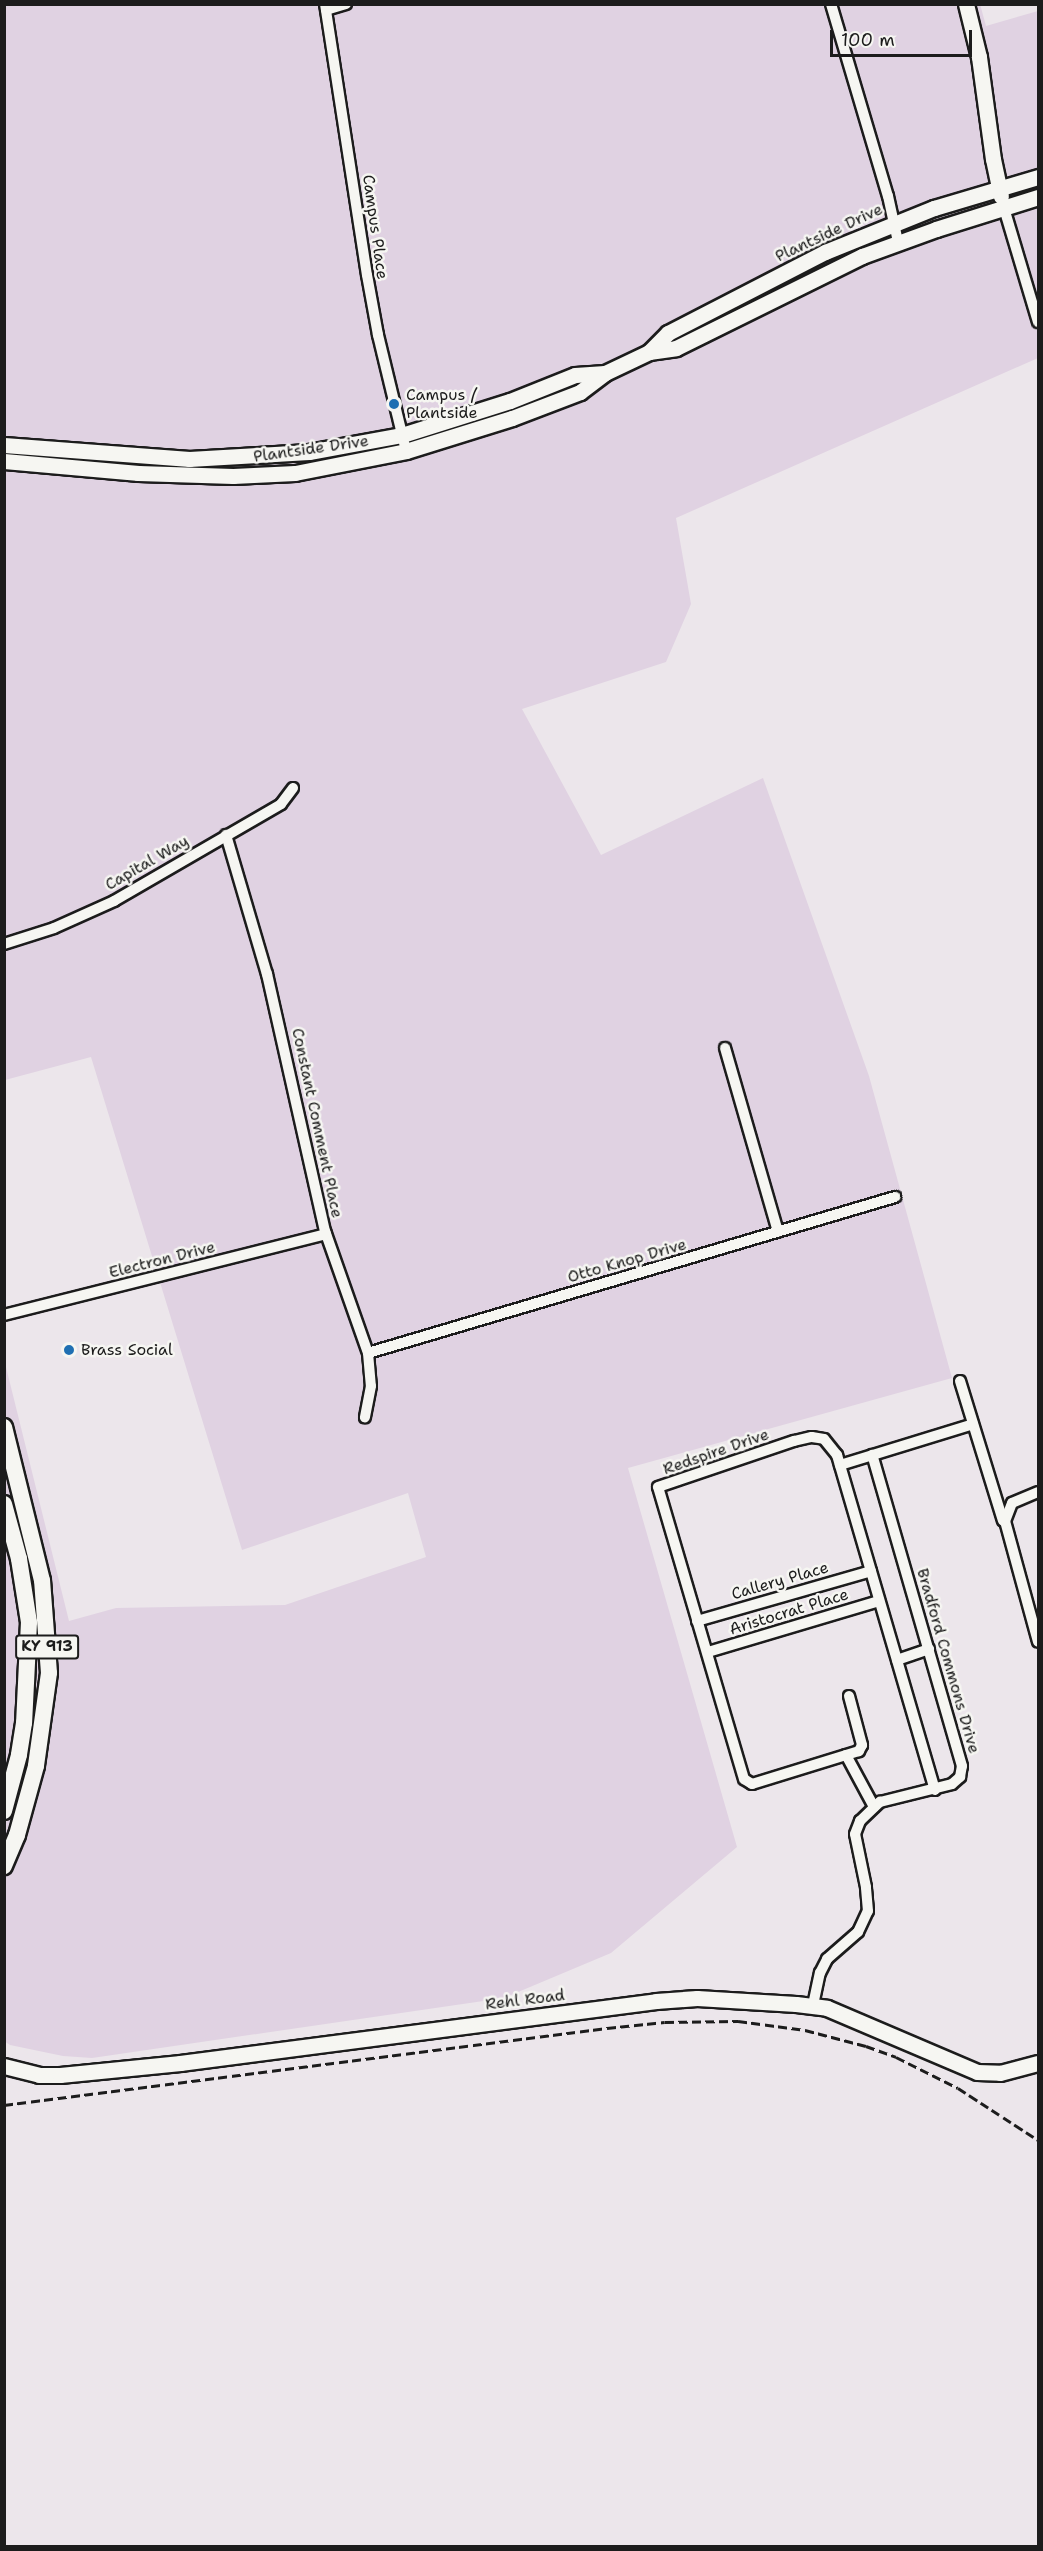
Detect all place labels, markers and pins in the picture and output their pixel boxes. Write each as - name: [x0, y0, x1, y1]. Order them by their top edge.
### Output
- place label: Campus / Plantside: [406, 385, 478, 423]
- marker: Campus / Plantside: [387, 397, 401, 411]
- place label: Brass Social: [81, 1340, 173, 1360]
- marker: Brass Social: [62, 1343, 76, 1357]

